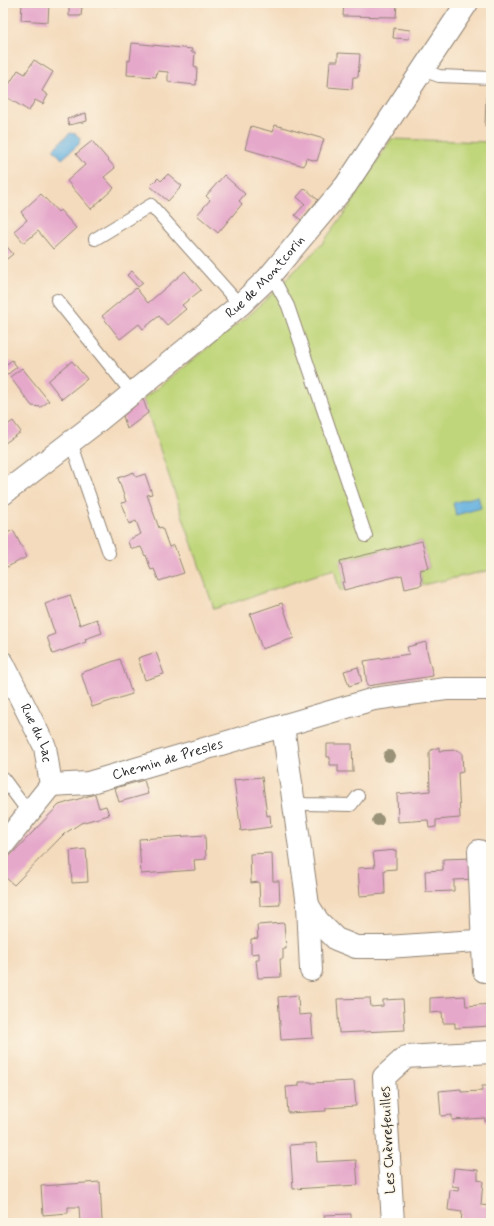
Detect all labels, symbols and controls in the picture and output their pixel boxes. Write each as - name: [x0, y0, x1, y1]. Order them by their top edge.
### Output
- street label: Rue de Montcorin: [222, 232, 309, 322]
- street label: Rue du Lac: [16, 701, 56, 764]
- street label: Chemin de Presles: [110, 735, 225, 784]
- street label: Les Chèvrefeuilles: [376, 1085, 400, 1194]

